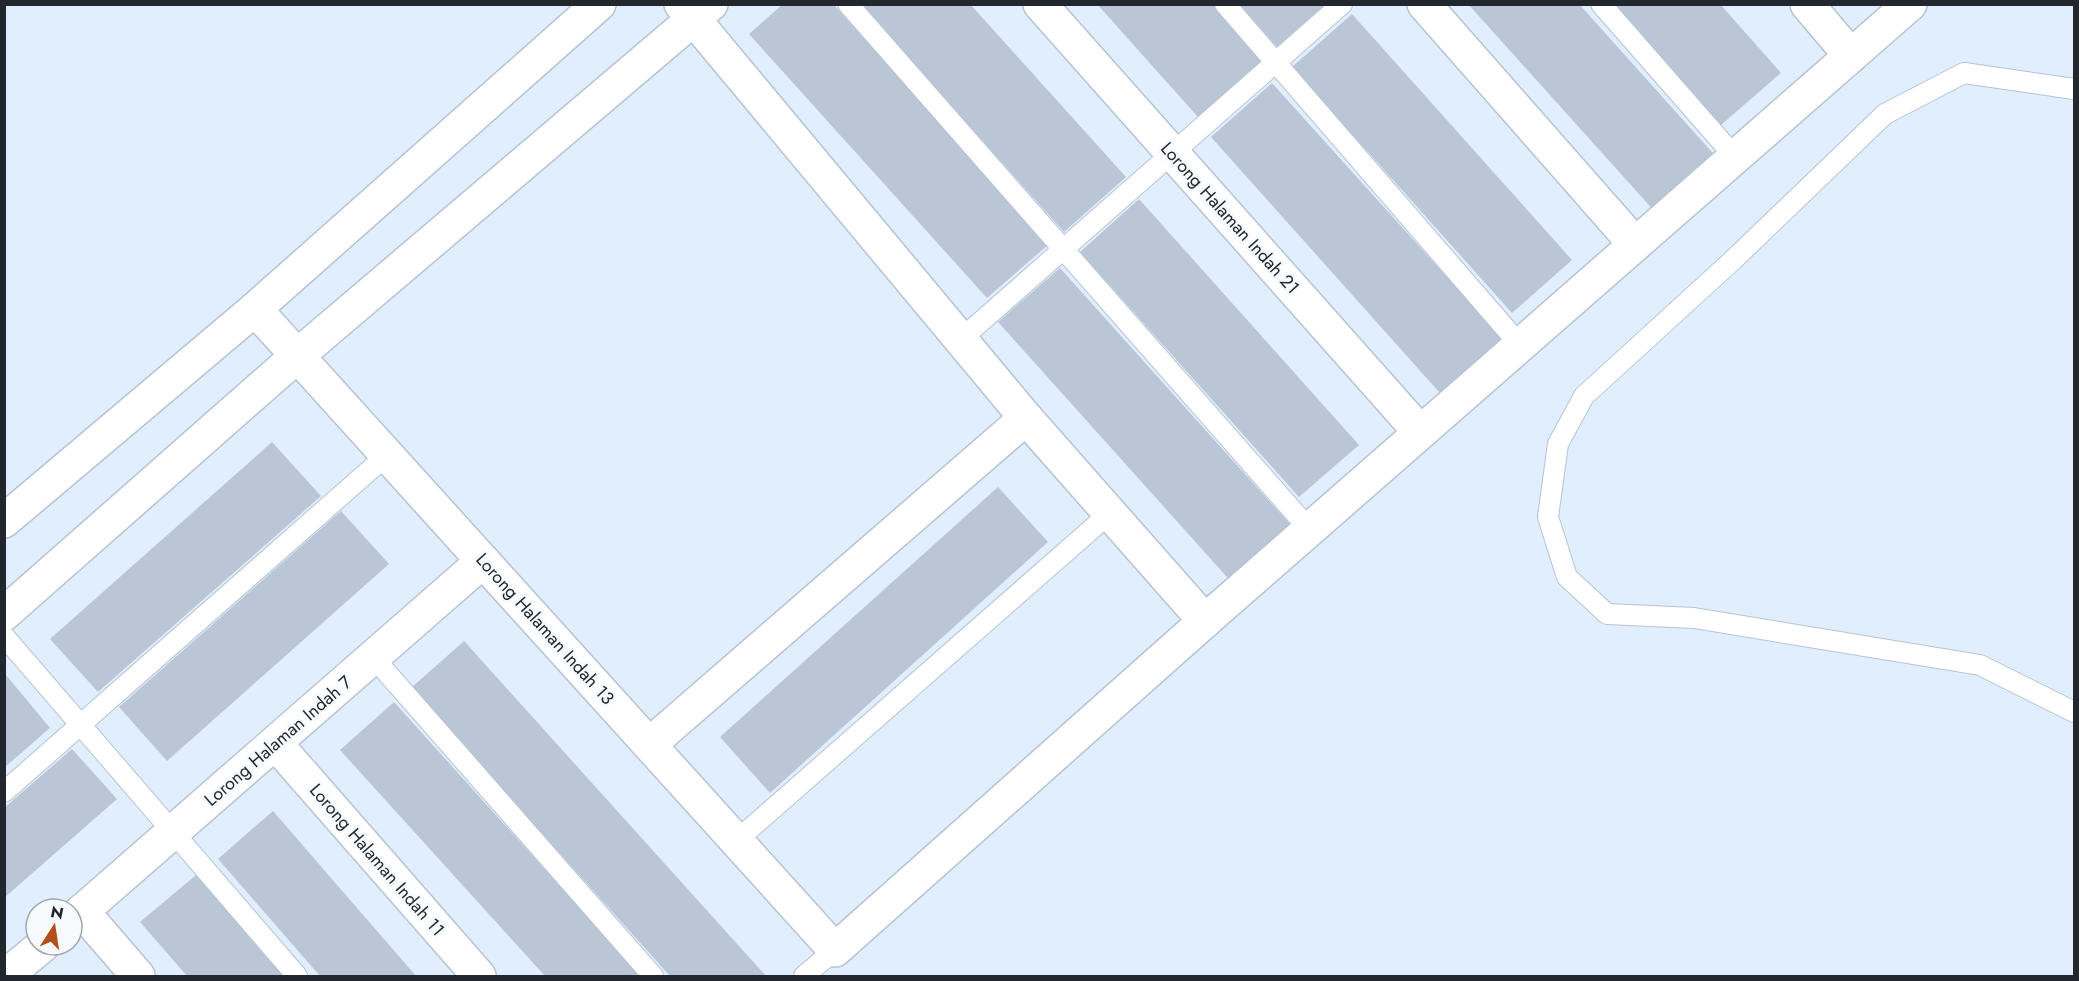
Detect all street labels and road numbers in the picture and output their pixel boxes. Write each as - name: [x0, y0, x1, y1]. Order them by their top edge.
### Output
- street label: Lorong Halaman Indah 21: [1155, 136, 1305, 300]
- street label: Lorong Halaman Indah 13: [470, 547, 620, 711]
- street label: Lorong Halaman Indah 7: [199, 669, 358, 812]
- street label: Lorong Halaman Indah 11: [303, 778, 451, 942]

